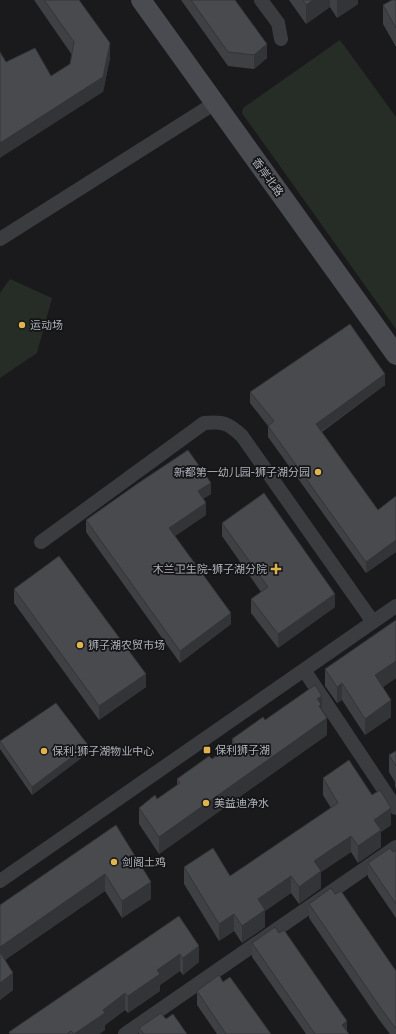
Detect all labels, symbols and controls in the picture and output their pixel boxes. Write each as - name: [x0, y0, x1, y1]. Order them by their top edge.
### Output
- street label: 香岸北路: [250, 155, 287, 198]
- place label: 运动场: [30, 318, 63, 331]
- marker: 运动场: [17, 320, 27, 330]
- place label: 新都第一幼儿园-狮子湖分园: [174, 465, 310, 478]
- marker: 新都第一幼儿园-狮子湖分园: [313, 467, 323, 477]
- place label: 木兰卫生院-狮子湖分院: [153, 562, 267, 575]
- marker: 木兰卫生院-狮子湖分院: [270, 563, 282, 575]
- place label: 狮子湖农贸市场: [88, 638, 165, 651]
- marker: 狮子湖农贸市场: [75, 640, 85, 650]
- place label: 保利狮子湖: [215, 743, 270, 756]
- place label: 保利·狮子湖物业中心: [52, 744, 154, 757]
- marker: 保利狮子湖: [202, 745, 212, 755]
- marker: 保利·狮子湖物业中心: [39, 746, 49, 756]
- place label: 美益迪净水: [214, 796, 269, 809]
- marker: 美益迪净水: [201, 798, 211, 808]
- place label: 剑阁土鸡: [122, 855, 166, 868]
- marker: 剑阁土鸡: [109, 857, 119, 867]

